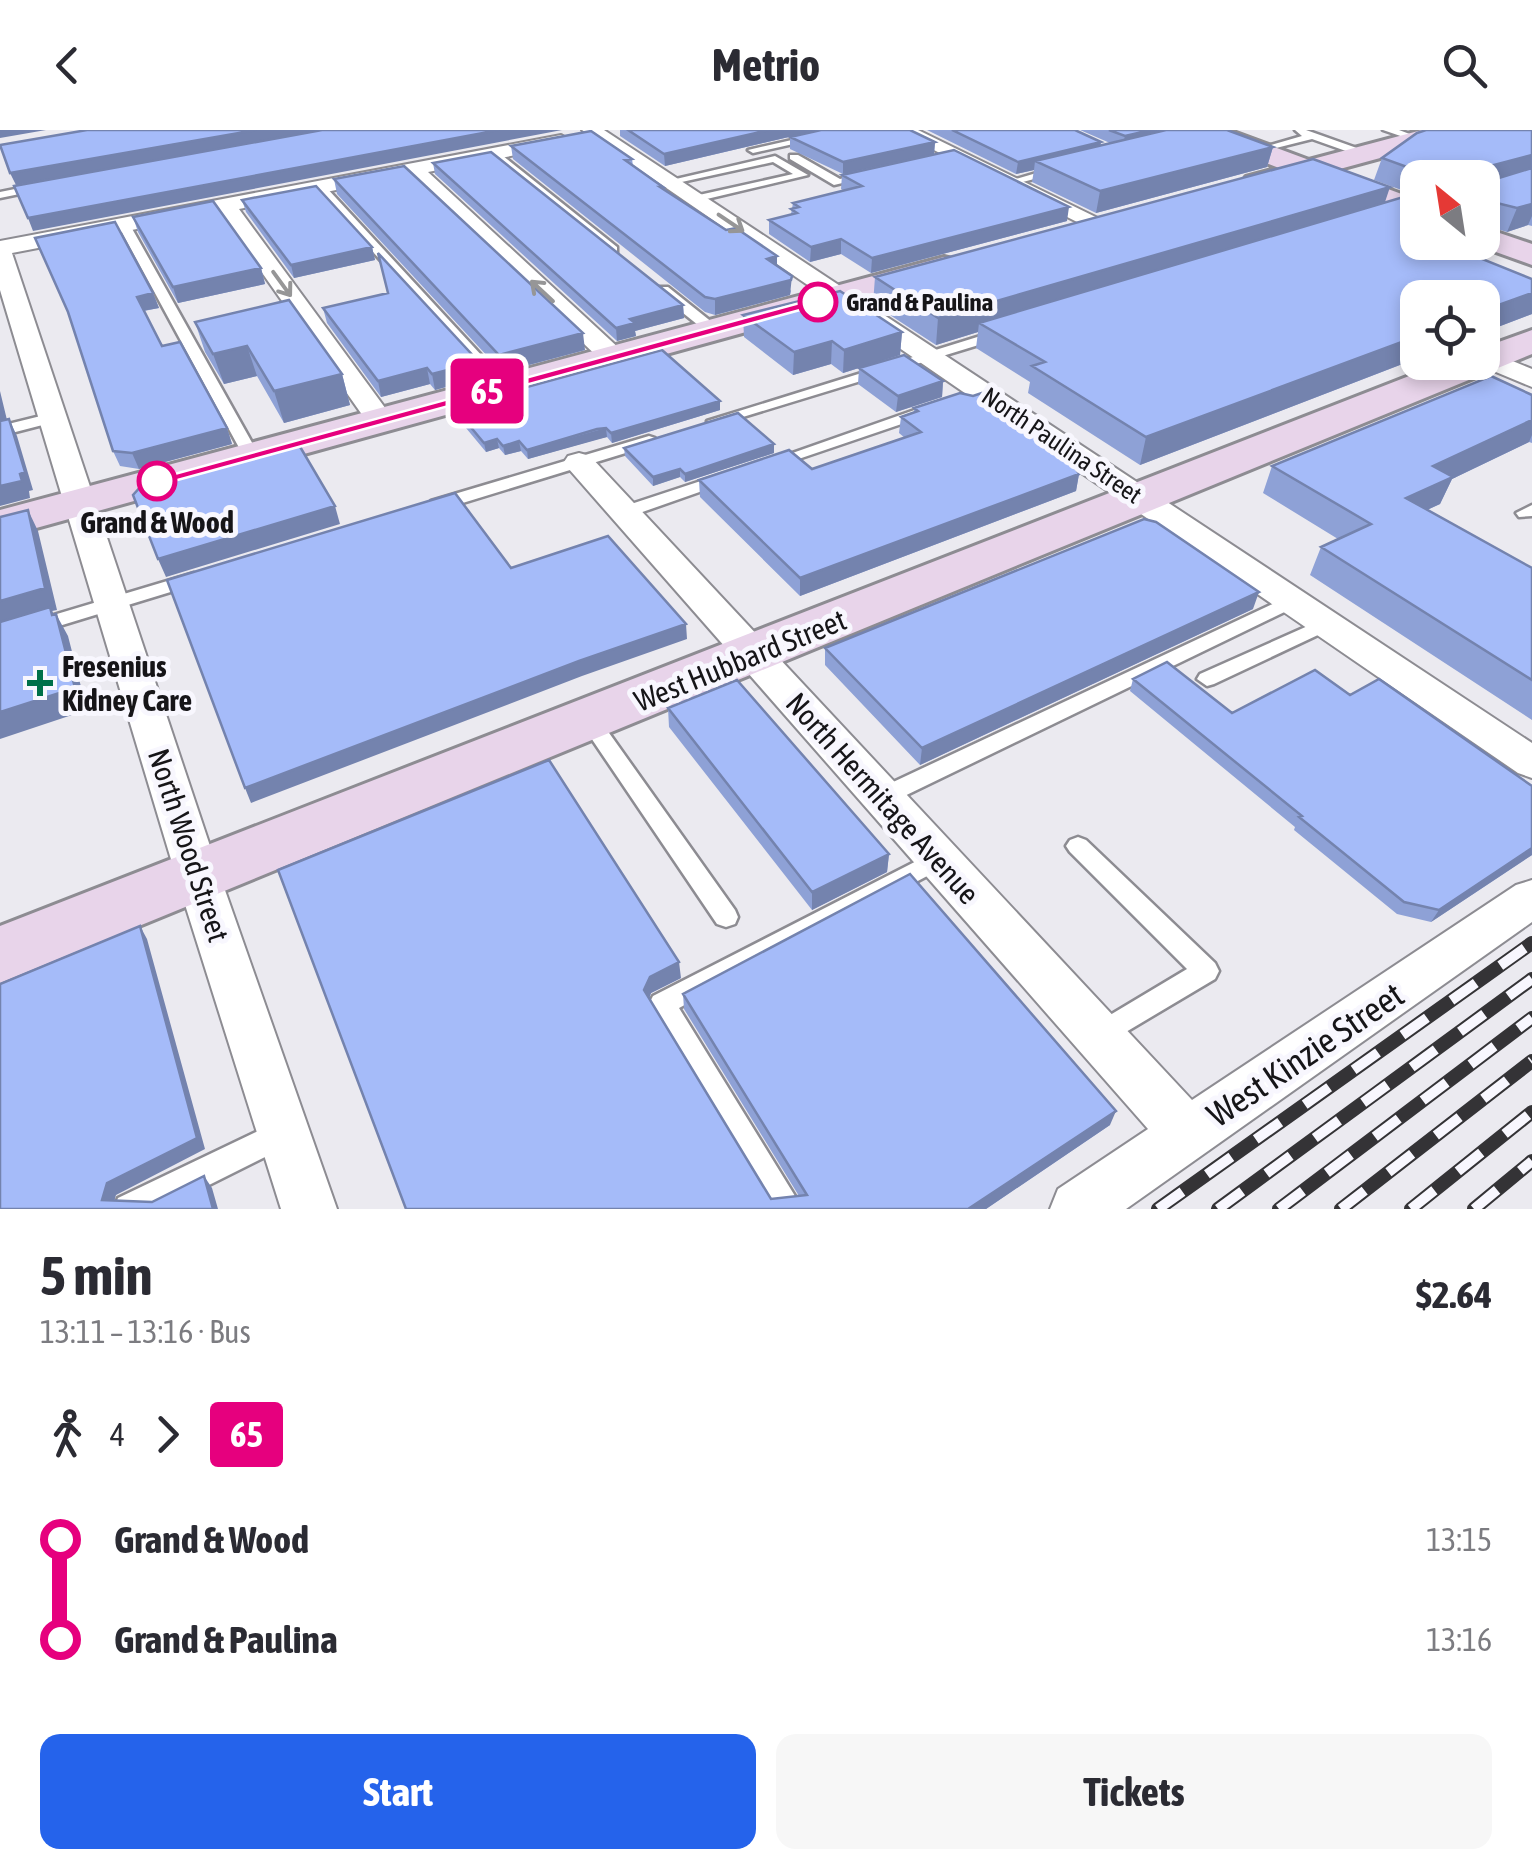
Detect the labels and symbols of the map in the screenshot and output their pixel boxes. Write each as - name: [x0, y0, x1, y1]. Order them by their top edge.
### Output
- north arrow: [1400, 160, 1500, 260]
- one-way arrow: [716, 212, 744, 233]
- one-way arrow: [271, 270, 292, 298]
- one-way arrow: [530, 280, 555, 303]
- marker: Grand & Paulina: [799, 283, 837, 321]
- place label: Grand & Paulina: [846, 288, 993, 316]
- line badge: 65: [442, 358, 532, 424]
- street label: North Paulina Street: [977, 381, 1147, 509]
- marker: Grand & Wood: [138, 462, 176, 500]
- place label: Grand & Wood: [80, 505, 234, 539]
- street label: West Hubbard Street: [629, 602, 851, 718]
- place label: Fresenius Kidney Care: [62, 649, 192, 717]
- marker: Fresenius Kidney Care: [27, 670, 53, 696]
- street label: North Hermitage Avenue: [779, 686, 987, 910]
- street label: North Wood Street: [142, 744, 236, 946]
- street label: West Kinzie Street: [1199, 974, 1411, 1134]

